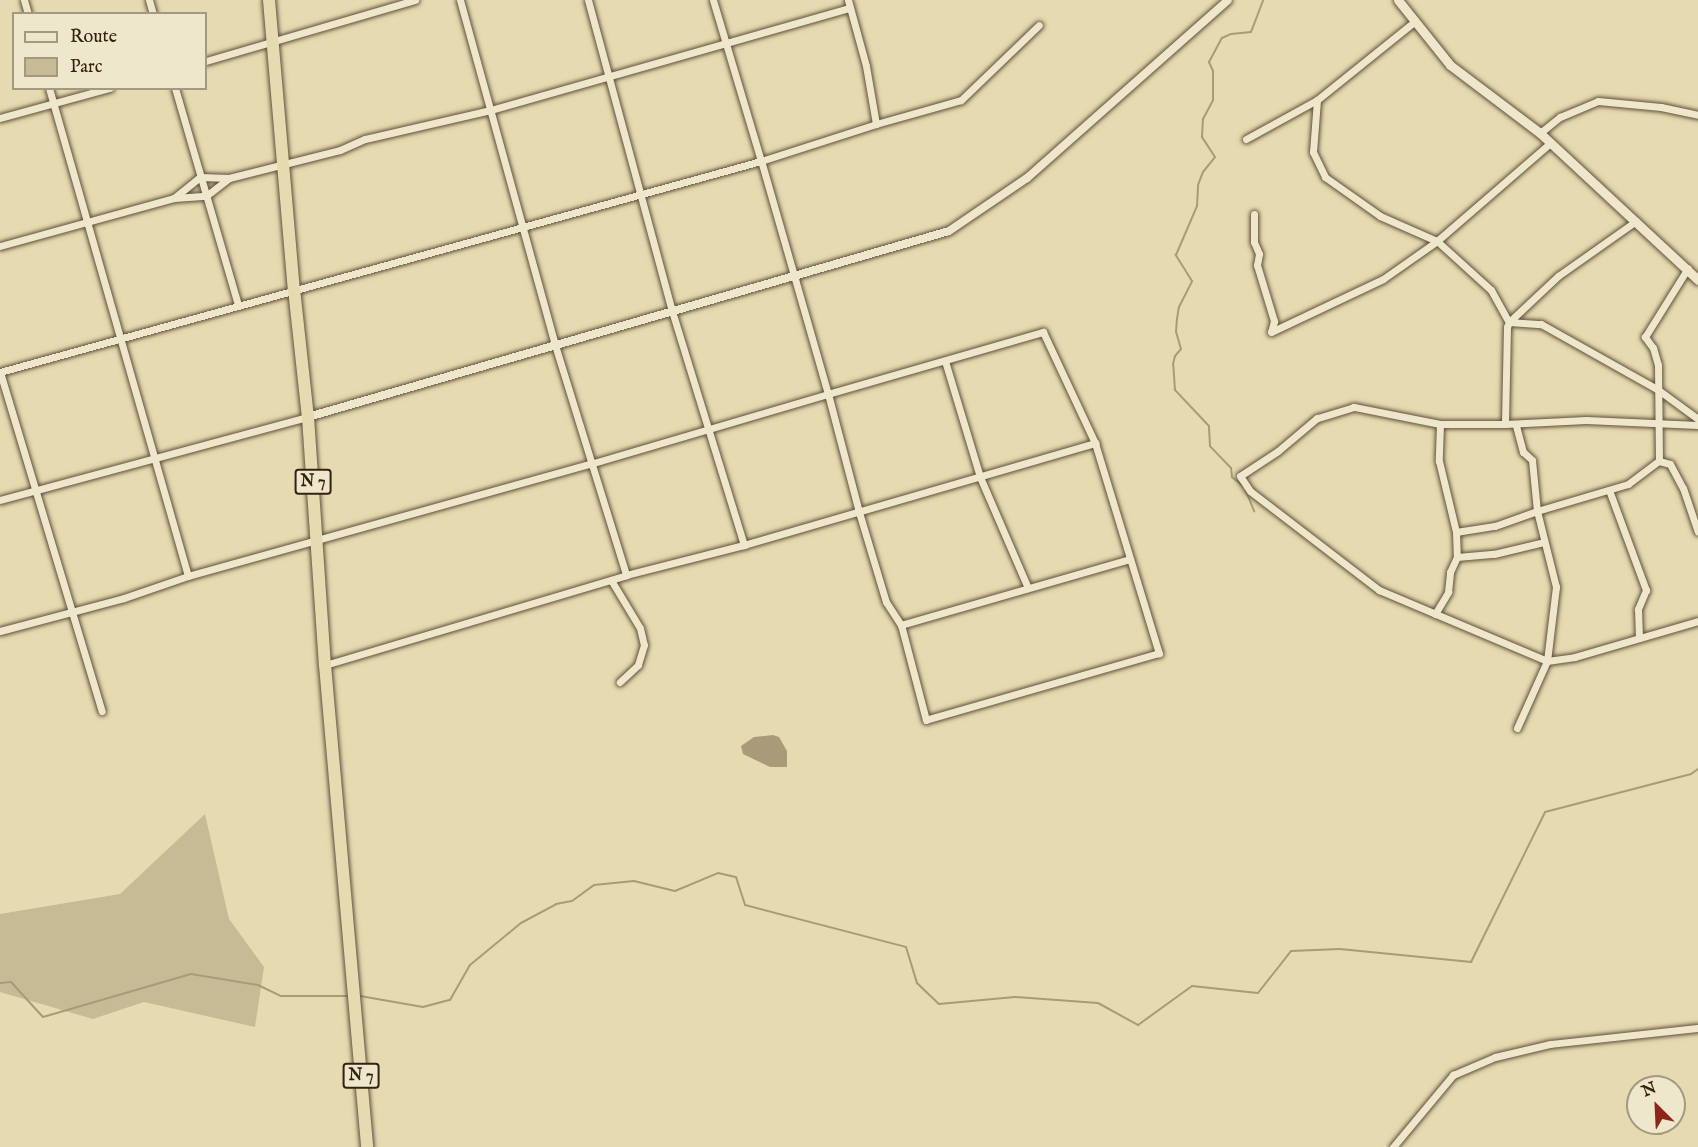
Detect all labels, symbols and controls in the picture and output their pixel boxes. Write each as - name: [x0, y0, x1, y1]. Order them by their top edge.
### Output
- legend: [12, 12, 207, 90]
- text: Route: [70, 26, 117, 49]
- text: Parc: [70, 56, 102, 79]
- road number: N 7: [294, 469, 332, 495]
- road number: N 7: [342, 1063, 380, 1089]
- north arrow: [1626, 1075, 1686, 1135]
- text: N: [1639, 1078, 1660, 1102]

